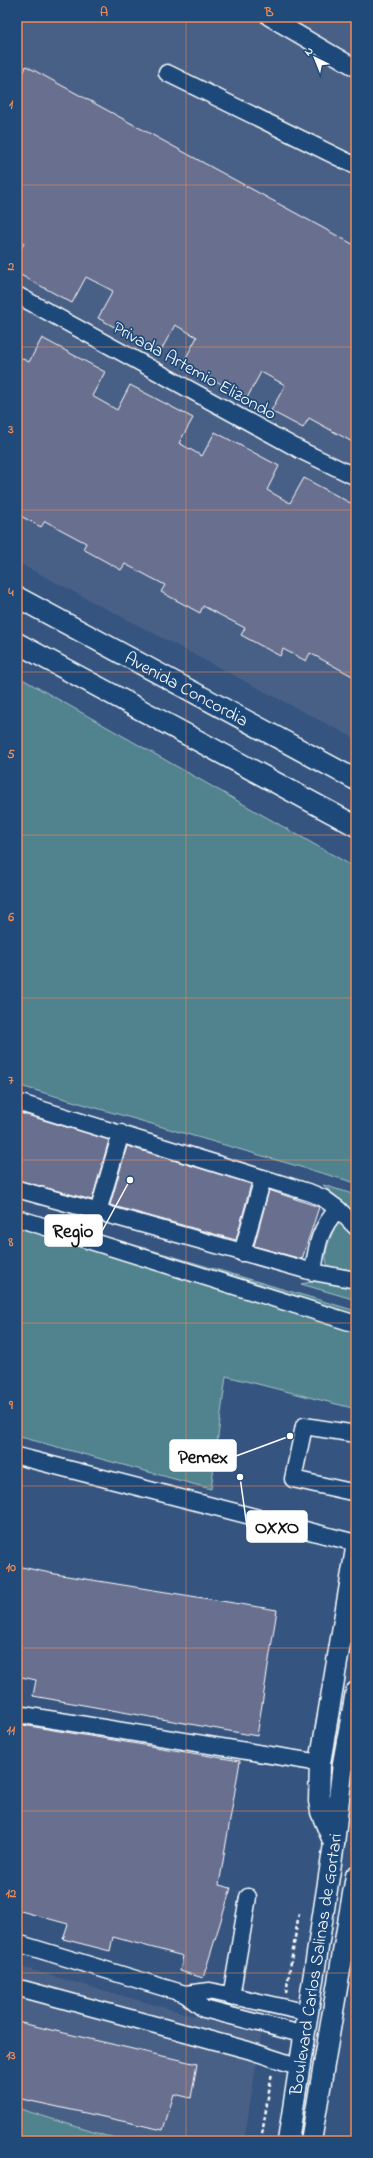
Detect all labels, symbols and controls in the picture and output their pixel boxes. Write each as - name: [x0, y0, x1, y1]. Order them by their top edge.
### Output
- text: A: [100, 3, 108, 22]
- text: B: [264, 3, 274, 22]
- north arrow: [295, 38, 335, 78]
- text: N: [301, 43, 317, 60]
- text: 1: [9, 95, 14, 114]
- text: 2: [7, 257, 15, 276]
- street label: Privada Artemio Elizondo: [108, 316, 281, 428]
- text: 3: [7, 420, 14, 439]
- text: 4: [7, 583, 14, 602]
- street label: Avenida Concordia: [119, 646, 253, 735]
- text: 5: [7, 745, 15, 764]
- text: 6: [7, 908, 14, 927]
- text: 7: [8, 1071, 14, 1090]
- callout: Regio: [45, 1215, 102, 1246]
- text: Regio: [53, 1219, 94, 1248]
- text: 8: [8, 1233, 14, 1252]
- text: 9: [8, 1396, 14, 1415]
- callout: Pemex: [170, 1440, 236, 1471]
- text: Pemex: [178, 1445, 229, 1472]
- callout: OXXO: [247, 1511, 307, 1542]
- text: OXXO: [255, 1515, 299, 1542]
- text: 10: [6, 1558, 16, 1577]
- text: 11: [7, 1721, 16, 1740]
- street label: Boulevard Carlos Salinas de Gortari: [284, 1832, 350, 2098]
- text: 12: [6, 1884, 17, 1903]
- text: 13: [6, 2046, 16, 2065]

